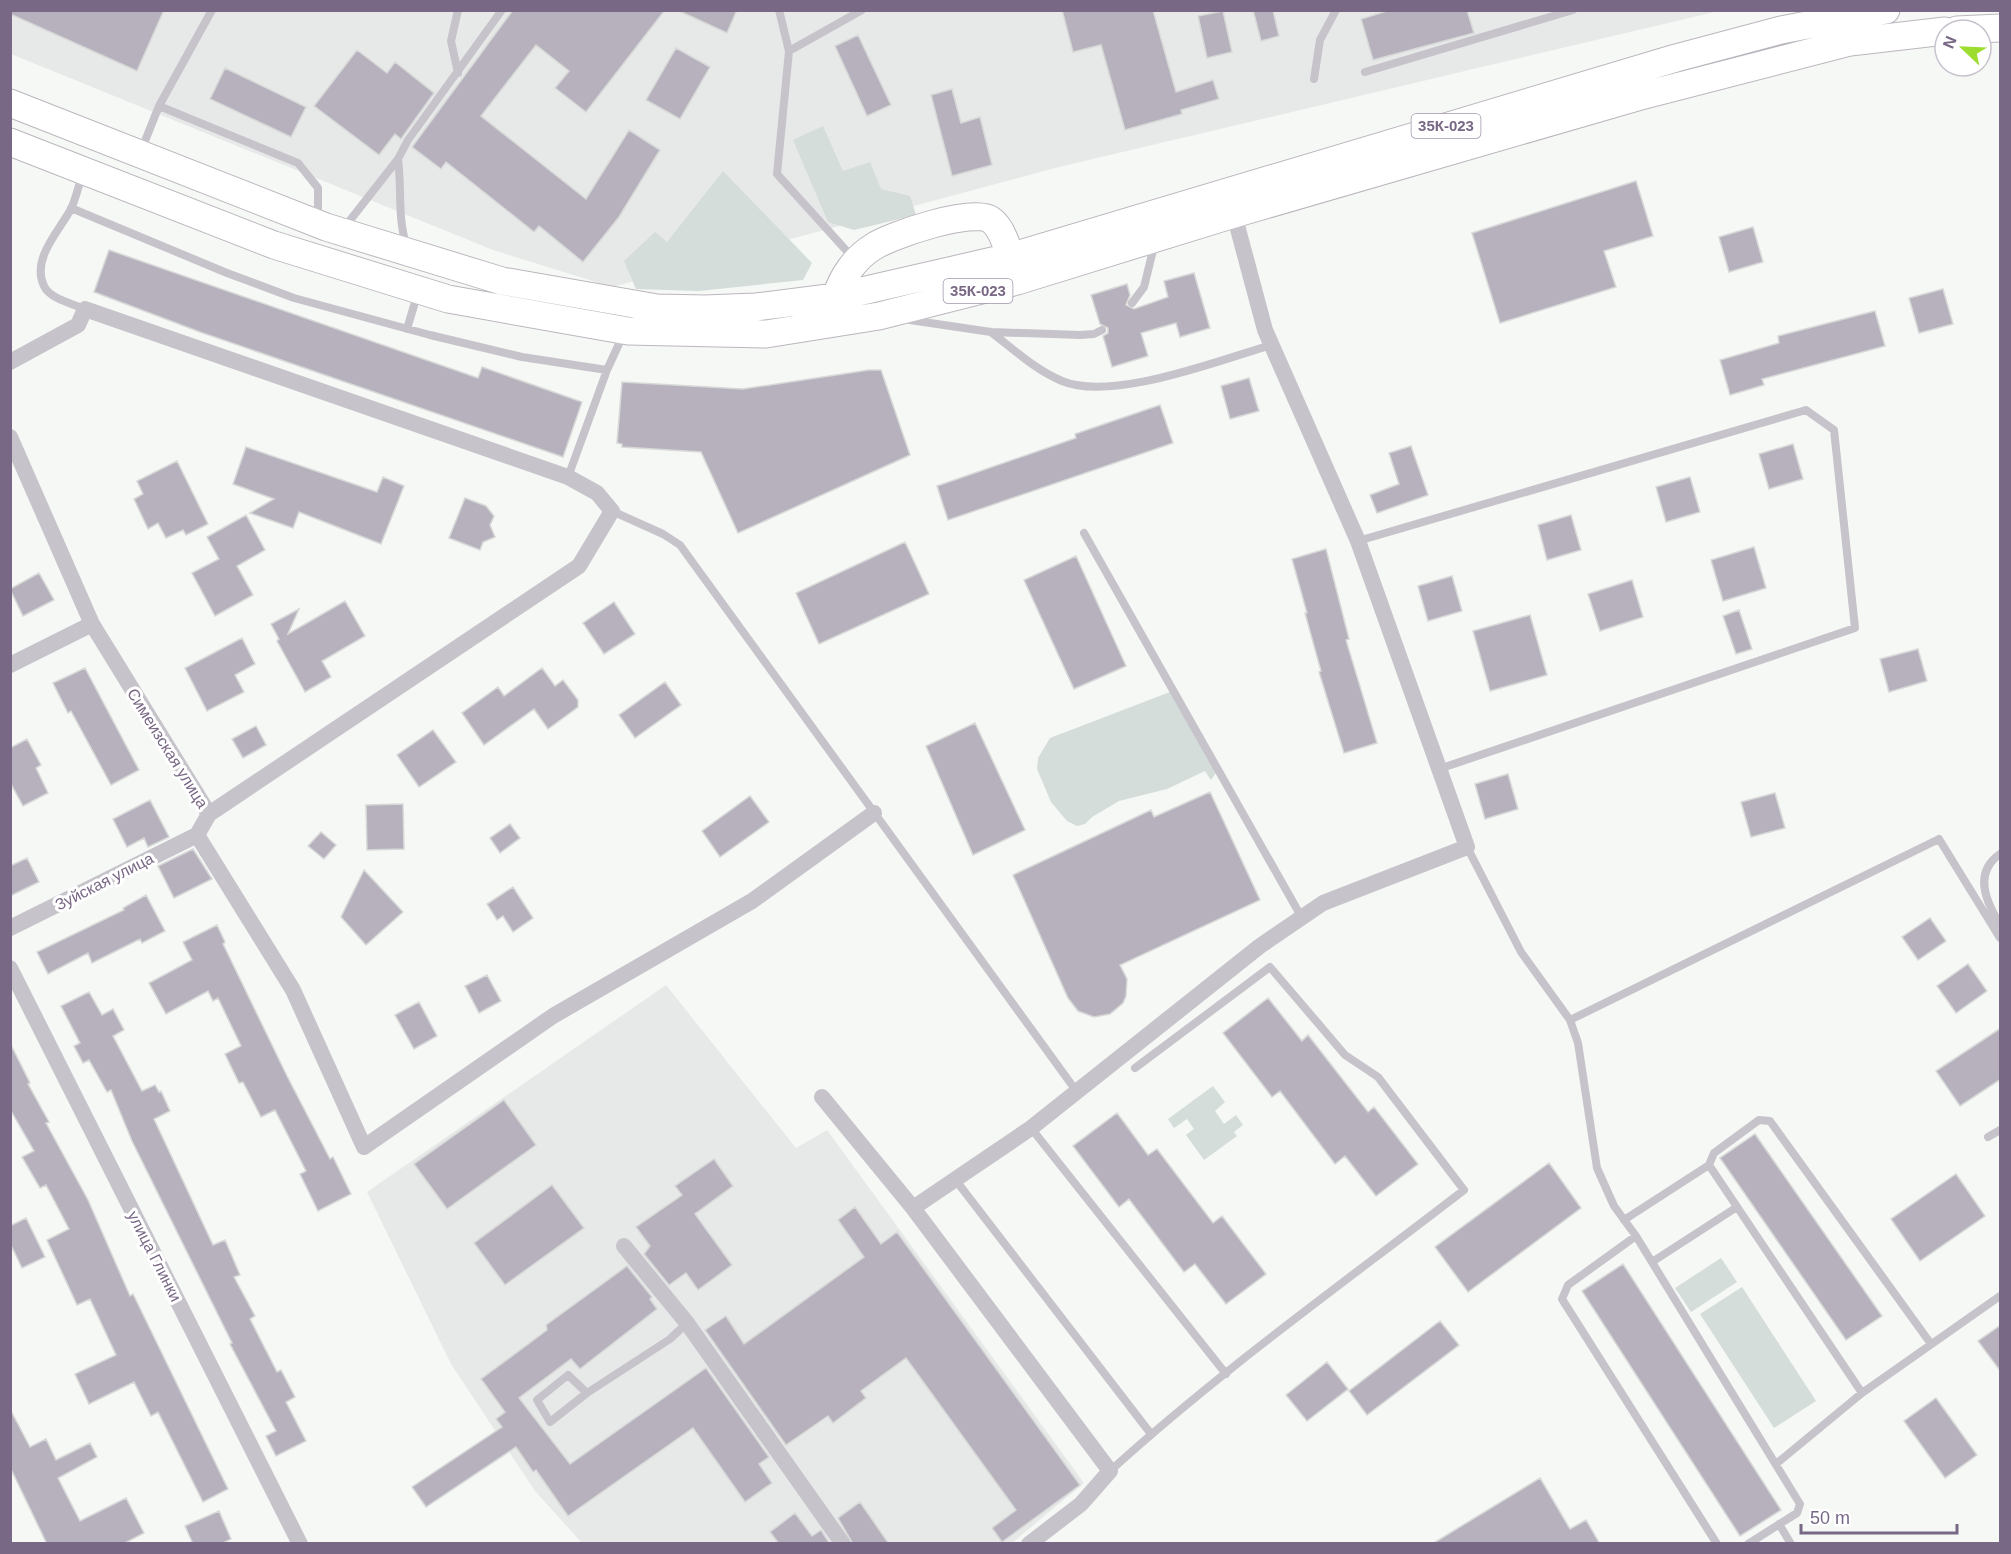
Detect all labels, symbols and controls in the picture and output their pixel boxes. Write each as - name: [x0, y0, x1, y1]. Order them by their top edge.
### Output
- north arrow: [1933, 18, 1993, 78]
- text: N: [1940, 34, 1960, 51]
- road number: 35К-023: [1412, 114, 1480, 138]
- road number: 35К-023: [944, 279, 1012, 303]
- street label: Симеизская улица: [124, 685, 211, 811]
- street label: Зуйская улица: [52, 849, 156, 914]
- street label: улица Глинки: [124, 1208, 185, 1304]
- scale bar: [1801, 1497, 1957, 1535]
- text: 50 m: [1810, 1508, 1850, 1528]

